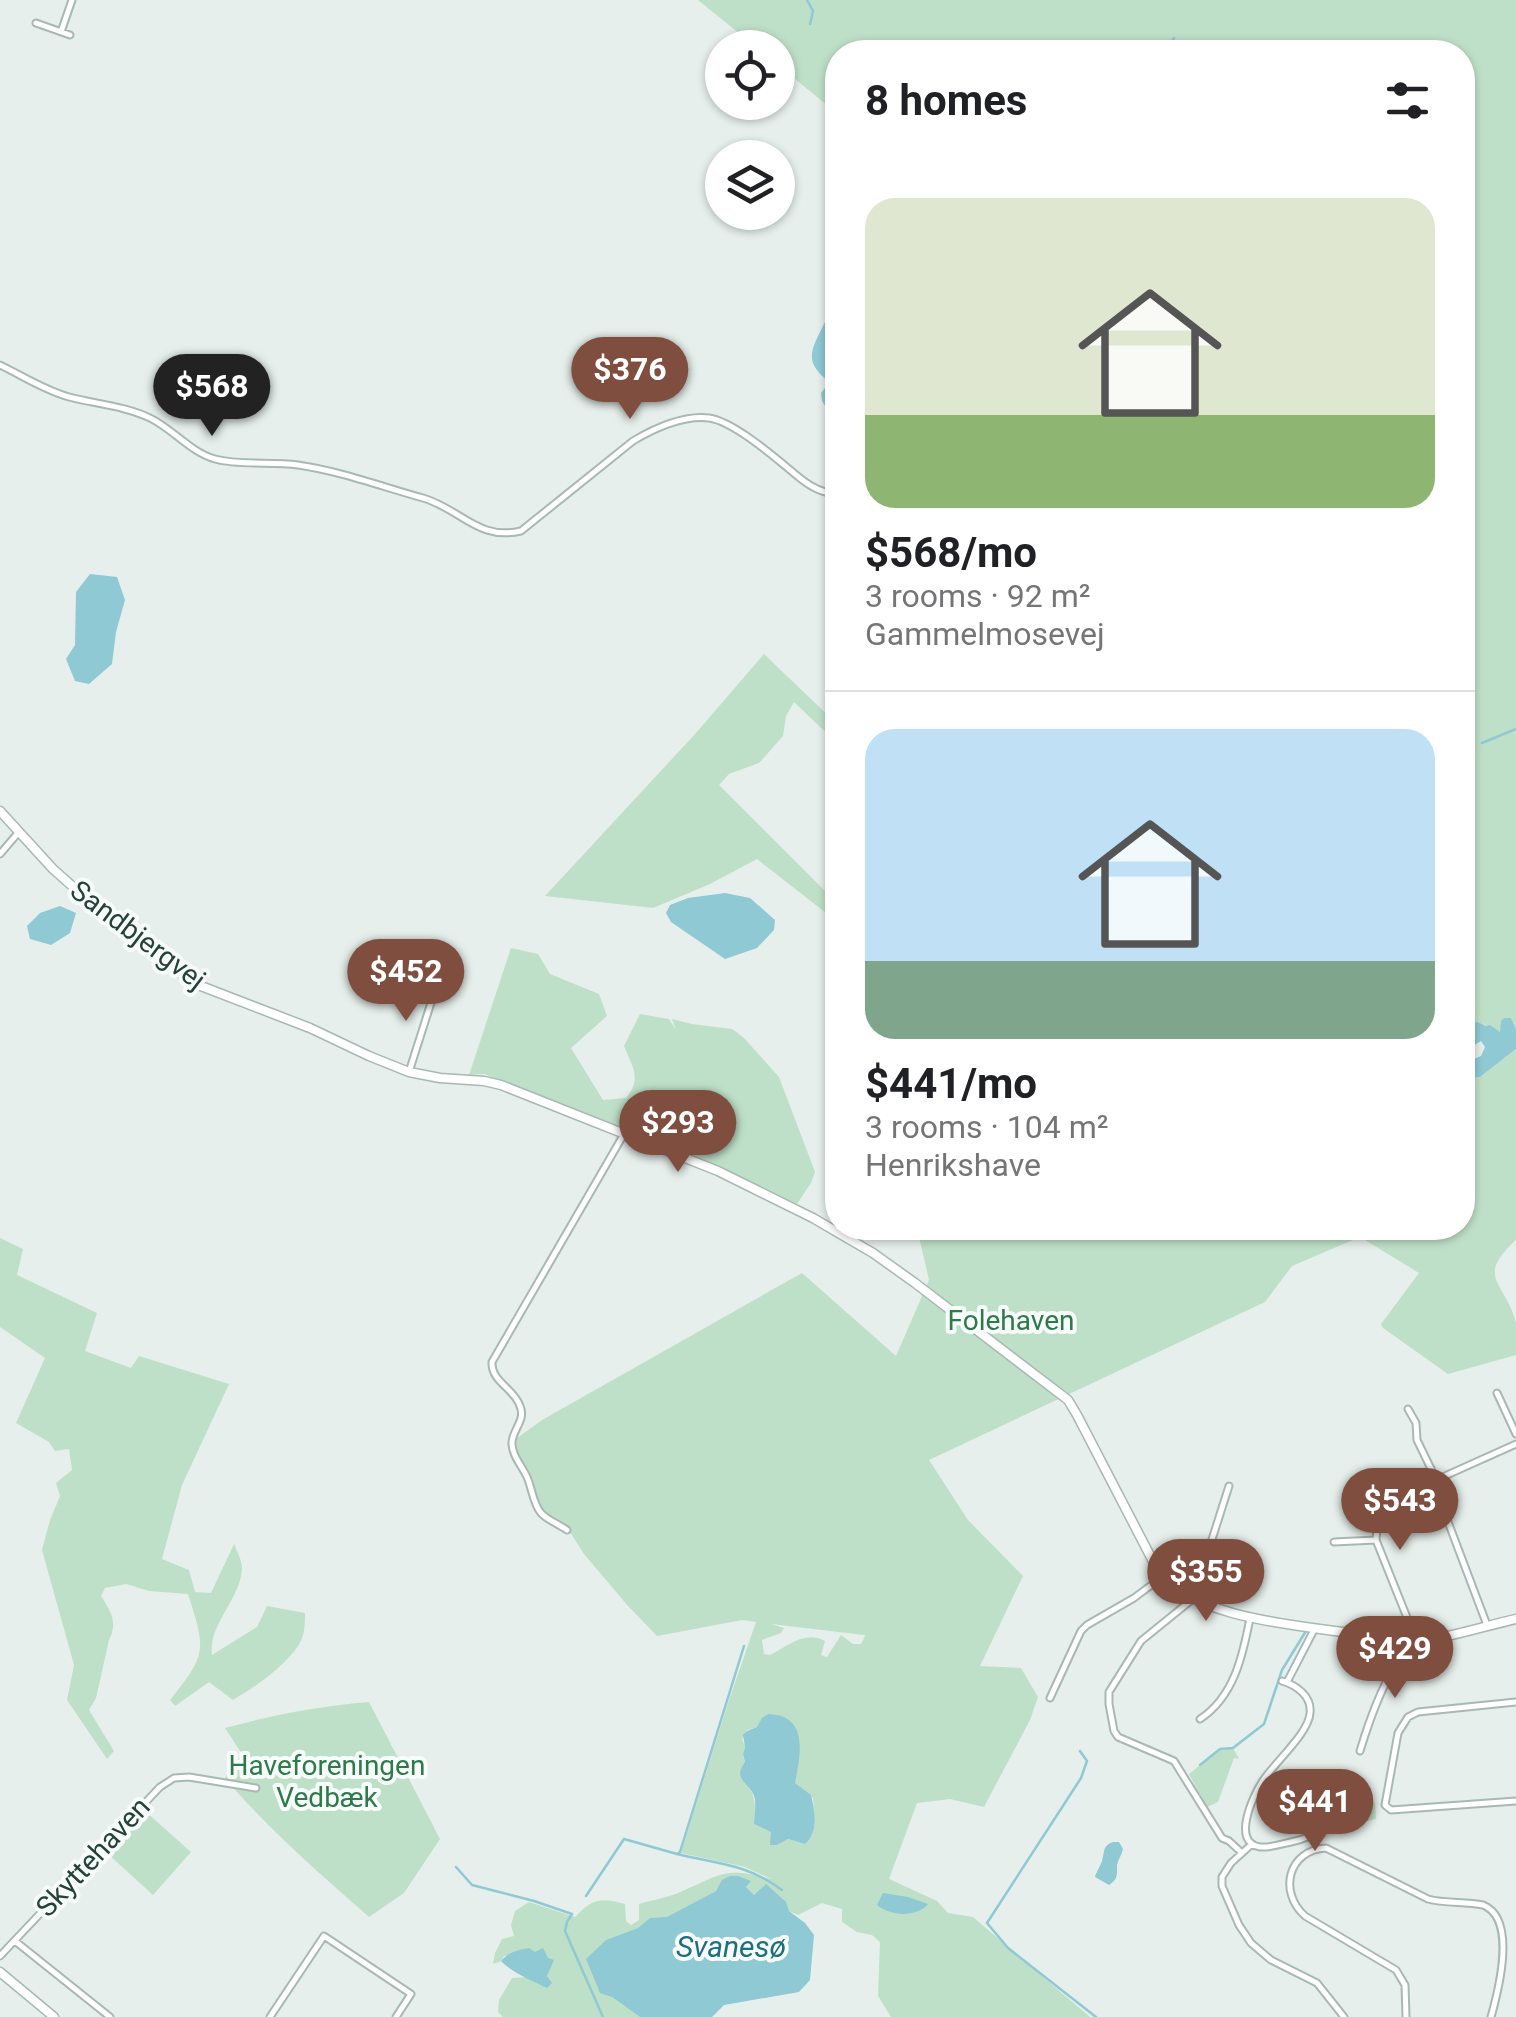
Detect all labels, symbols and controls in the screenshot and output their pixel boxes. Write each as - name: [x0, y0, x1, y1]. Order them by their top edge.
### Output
- map controls: [705, 30, 795, 230]
- button: locate: [705, 30, 795, 120]
- icon: filters: [1380, 73, 1435, 128]
- text: 8 homes: [865, 76, 1027, 125]
- button: layers: [705, 140, 795, 230]
- icon: home: [1060, 263, 1240, 443]
- pin: $376: [571, 337, 689, 422]
- text: $376: [593, 350, 667, 388]
- pin: $568: [153, 354, 271, 439]
- text: $568: [175, 367, 249, 405]
- text: $568/mo: [865, 528, 1037, 577]
- text: 3 rooms · 92 m²: [865, 577, 1090, 615]
- text: Gammelmosevej: [865, 615, 1105, 653]
- icon: home: [1060, 794, 1240, 974]
- street label: Sandbjergvej: [64, 874, 212, 996]
- pin: $452: [347, 939, 465, 1024]
- text: $452: [369, 952, 443, 990]
- text: $441/mo: [865, 1059, 1037, 1108]
- pin: $293: [619, 1090, 737, 1175]
- text: $293: [641, 1103, 715, 1141]
- text: 3 rooms · 104 m²: [865, 1108, 1108, 1146]
- text: Henrikshave: [865, 1146, 1041, 1184]
- park label: Folehaven: [948, 1304, 1074, 1337]
- pin: $543: [1341, 1468, 1459, 1553]
- text: $543: [1363, 1481, 1437, 1519]
- pin: $355: [1147, 1539, 1265, 1624]
- text: $355: [1169, 1552, 1243, 1590]
- pin: $429: [1336, 1616, 1454, 1701]
- text: $429: [1358, 1629, 1432, 1667]
- park label: Haveforeningen Vedbæk: [229, 1749, 425, 1814]
- pin: $441: [1256, 1769, 1374, 1854]
- text: $441: [1278, 1782, 1352, 1820]
- street label: Skyttehaven: [29, 1790, 157, 1924]
- water label: Svanesø: [676, 1929, 786, 1964]

